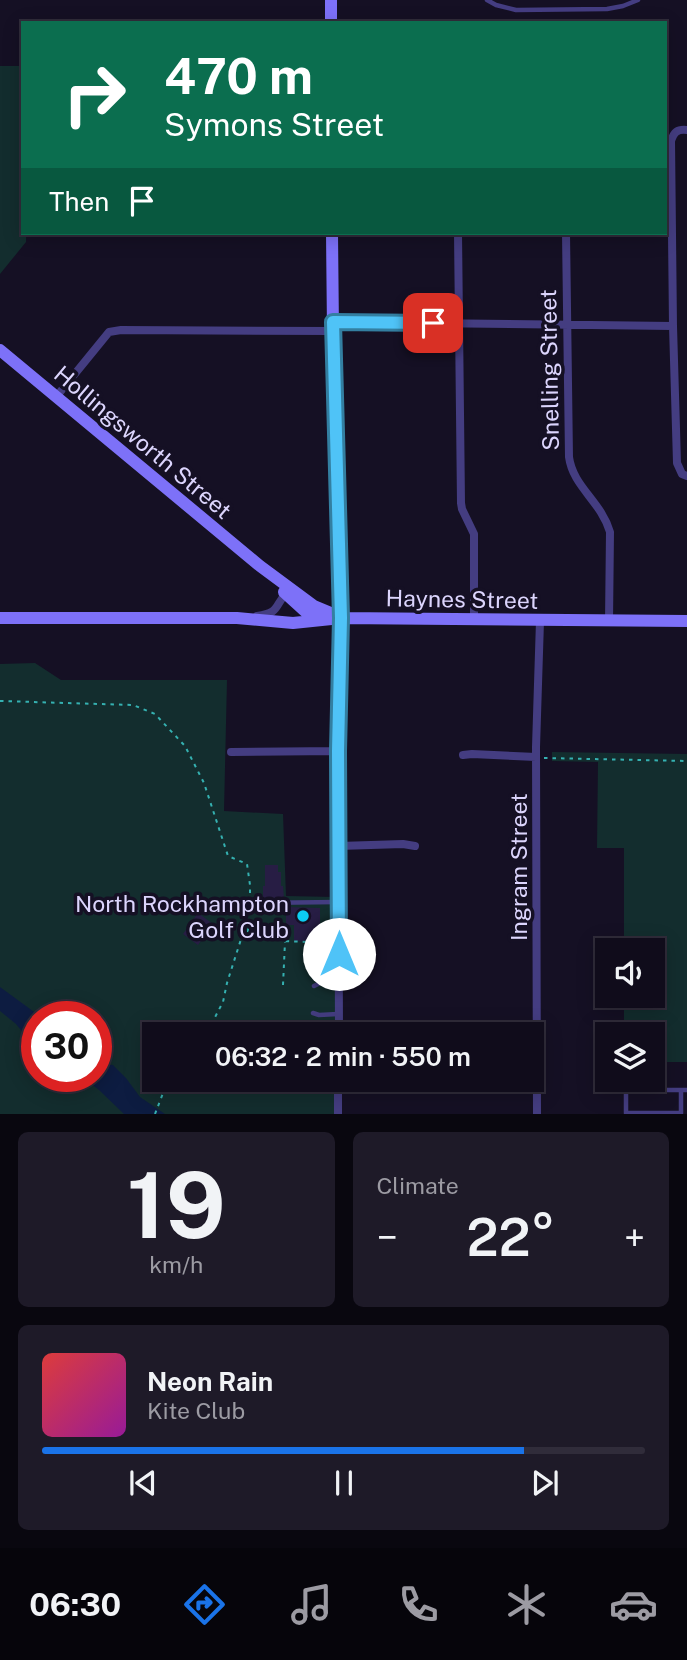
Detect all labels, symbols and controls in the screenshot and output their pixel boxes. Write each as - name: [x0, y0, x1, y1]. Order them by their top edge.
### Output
- text: 470 m: [164, 47, 313, 105]
- icon: right: [49, 49, 140, 140]
- text: Symons Street: [164, 106, 384, 143]
- icon: arrive: [123, 182, 161, 220]
- text: Then: [49, 186, 109, 217]
- street label: Snelling Street: [534, 289, 564, 451]
- pin: [403, 293, 463, 353]
- icon: arrive: [414, 304, 452, 342]
- street label: Hollingsworth Street: [49, 360, 237, 524]
- street label: Haynes Street: [385, 584, 539, 614]
- street label: Ingram Street: [505, 793, 532, 941]
- place label: North Rockhampton Golf Club: [75, 890, 289, 943]
- marker: North Rockhampton Golf Club: [295, 908, 311, 924]
- position arrow: [302, 917, 376, 991]
- map controls: [595, 938, 665, 1092]
- button: sound: [595, 938, 665, 1008]
- speed limit sign: 30: [21, 1001, 112, 1092]
- button: layers: [595, 1022, 665, 1092]
- text: 06:32 · 2 min · 550 m: [215, 1041, 471, 1072]
- text: 19: [127, 1152, 226, 1258]
- text: Climate: [377, 1172, 459, 1199]
- text: 22°: [466, 1207, 555, 1268]
- text: −: [377, 1215, 398, 1260]
- text: +: [624, 1215, 645, 1260]
- text: km/h: [149, 1251, 203, 1278]
- text: Neon Rain: [147, 1366, 273, 1397]
- text: Kite Club: [147, 1397, 245, 1424]
- icon: previous: [124, 1464, 162, 1502]
- icon: pause: [325, 1464, 363, 1502]
- icon: next: [526, 1464, 564, 1502]
- icon: directions: [180, 1580, 229, 1629]
- icon: music: [287, 1580, 336, 1629]
- icon: phone: [394, 1580, 443, 1629]
- icon: climate: [502, 1580, 551, 1629]
- icon: car: [609, 1580, 658, 1629]
- text: 06:30: [29, 1586, 121, 1623]

